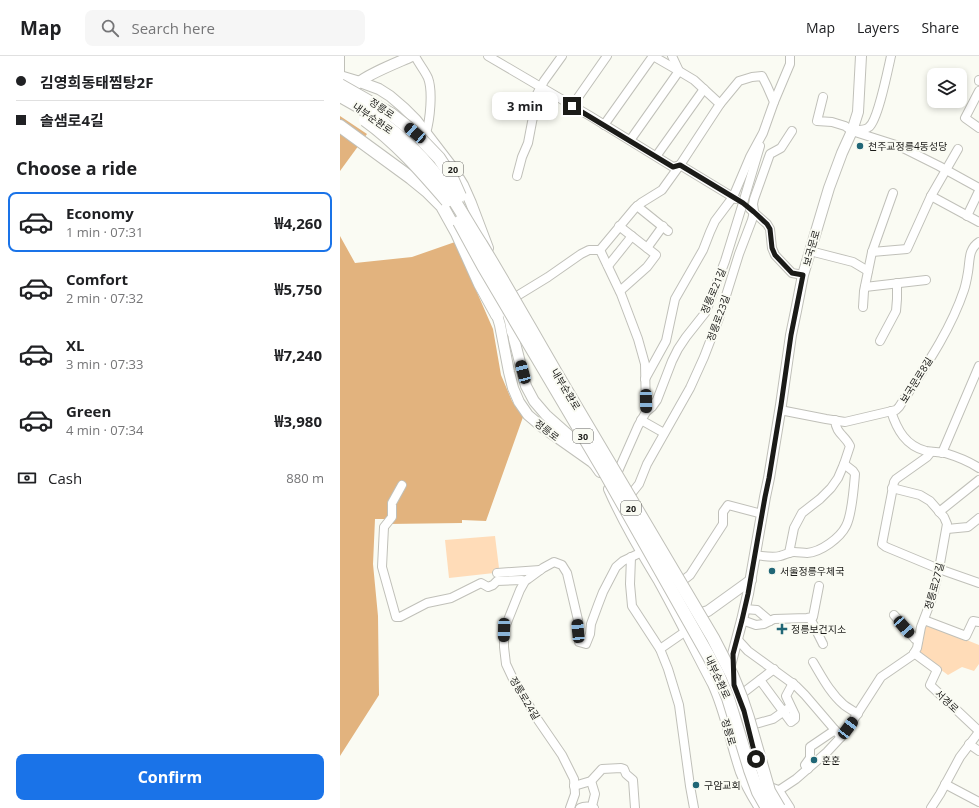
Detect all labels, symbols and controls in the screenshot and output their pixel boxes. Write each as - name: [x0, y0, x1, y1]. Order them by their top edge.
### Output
- search box: [85, 10, 365, 46]
- text: Map: [20, 15, 61, 41]
- icon: search: [99, 17, 121, 39]
- text: Search here: [131, 18, 215, 38]
- text: Map: [806, 18, 835, 37]
- text: Layers: [857, 18, 899, 37]
- text: Share: [921, 18, 959, 37]
- map controls: [927, 68, 967, 108]
- button: layers: [927, 68, 967, 108]
- text: 김영희동태찜탕2F: [40, 72, 153, 92]
- callout: 3 min: [492, 92, 558, 120]
- street label: 정릉로: [367, 94, 397, 122]
- text: 3 min: [507, 97, 543, 115]
- route end: [563, 97, 581, 115]
- street label: 내부순환로: [350, 99, 396, 137]
- text: 솔샘로4길: [40, 110, 104, 130]
- car: [402, 121, 428, 145]
- place label: 천주교정릉4동성당: [868, 139, 947, 153]
- marker: 천주교정릉4동성당: [855, 141, 865, 151]
- text: Choose a ride: [16, 156, 137, 180]
- road number: 20: [443, 162, 463, 176]
- text: Economy: [66, 203, 134, 223]
- icon: car: [18, 204, 54, 240]
- text: ₩4,260: [275, 213, 322, 233]
- text: 1 min · 07:31: [66, 223, 143, 241]
- street label: 보국문로: [799, 228, 823, 268]
- street label: 정릉로21길: [697, 266, 729, 316]
- text: Comfort: [66, 269, 128, 289]
- icon: car: [18, 270, 54, 306]
- text: ₩5,750: [275, 279, 322, 299]
- text: 2 min · 07:32: [66, 289, 143, 307]
- street label: 정릉로23길: [703, 293, 733, 343]
- text: XL: [66, 335, 84, 355]
- icon: car: [18, 336, 54, 372]
- text: ₩7,240: [275, 345, 322, 365]
- street label: 보국문로8길: [896, 354, 936, 406]
- text: 3 min · 07:33: [66, 355, 143, 373]
- car: [514, 359, 532, 385]
- street label: 내부순환로: [548, 366, 584, 412]
- car: [640, 389, 652, 413]
- text: Green: [66, 401, 111, 421]
- icon: car: [18, 402, 54, 438]
- text: ₩3,980: [275, 411, 322, 431]
- street label: 정릉로: [532, 416, 562, 444]
- text: 4 min · 07:34: [66, 421, 143, 439]
- road number: 30: [573, 429, 593, 443]
- icon: cash: [16, 467, 38, 489]
- text: Cash: [48, 468, 82, 488]
- text: 880 m: [286, 469, 324, 487]
- road number: 20: [621, 501, 641, 515]
- street label: 정릉로27길: [921, 561, 947, 611]
- place label: 서울정릉우체국: [780, 564, 844, 578]
- marker: 서울정릉우체국: [767, 566, 777, 576]
- car: [892, 614, 916, 640]
- car: [498, 618, 510, 642]
- car: [571, 619, 585, 643]
- place label: 정릉보건지소: [791, 622, 846, 636]
- marker: 정릉보건지소: [776, 623, 788, 635]
- street label: 내부순환로: [702, 653, 734, 701]
- street label: 정릉로24길: [507, 674, 543, 722]
- street label: 서경로: [932, 686, 962, 716]
- car: [836, 715, 860, 741]
- street label: 정릉로: [718, 717, 740, 747]
- route start: [747, 750, 765, 768]
- place label: 훈훈: [822, 753, 840, 767]
- button: Confirm: [16, 754, 324, 800]
- marker: 훈훈: [809, 755, 819, 765]
- place label: 구암교회: [704, 778, 741, 792]
- marker: 구암교회: [691, 780, 701, 790]

